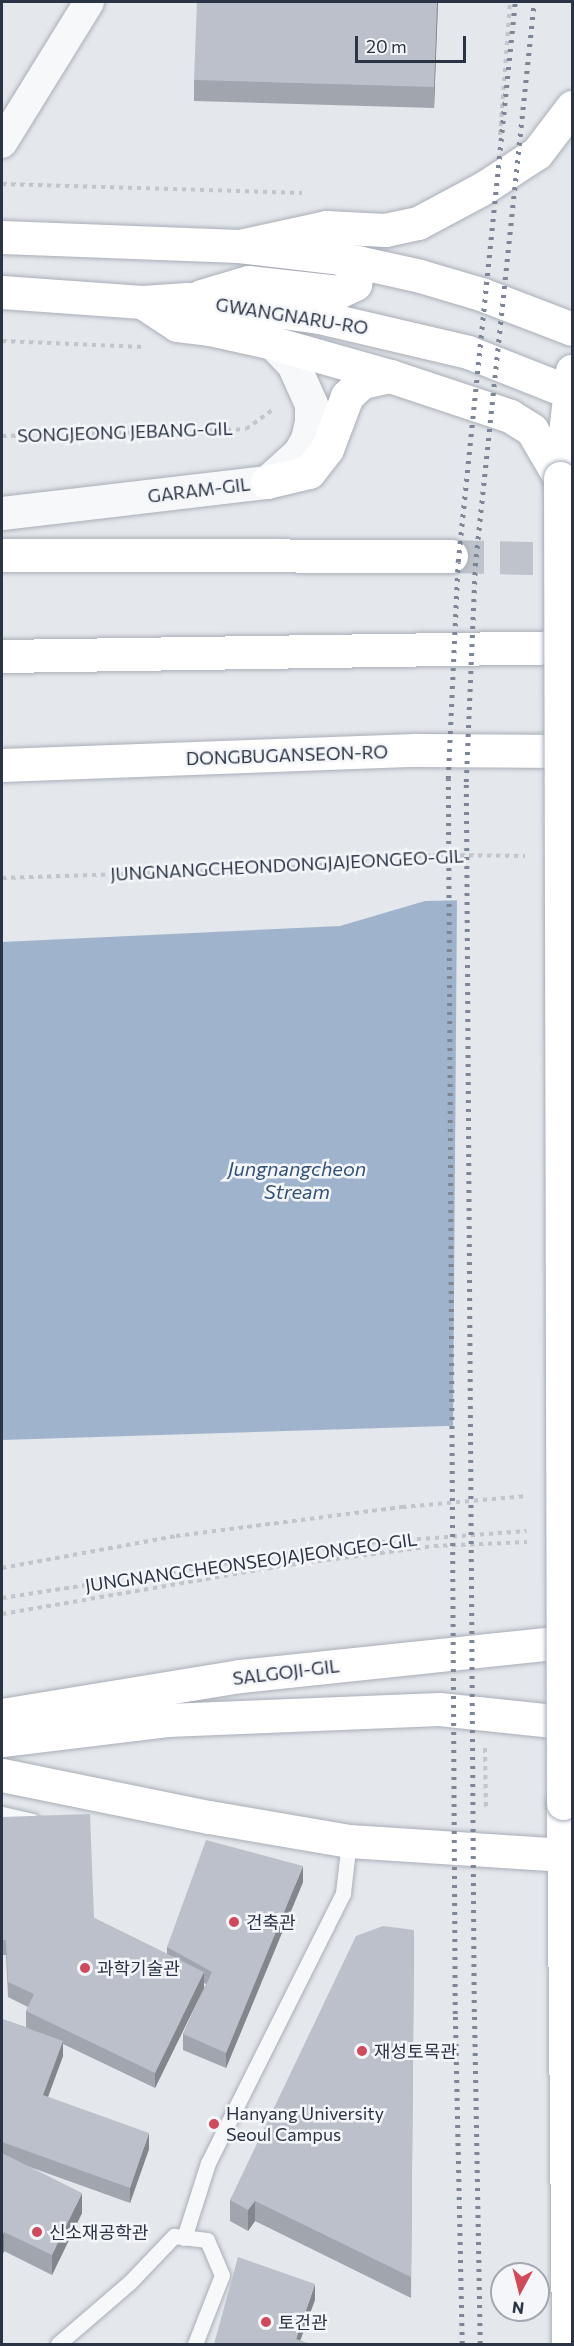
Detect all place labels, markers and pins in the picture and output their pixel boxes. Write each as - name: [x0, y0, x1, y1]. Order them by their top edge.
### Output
- place label: 건축관: [246, 1911, 296, 1933]
- marker: 건축관: [227, 1915, 241, 1929]
- place label: 과학기술관: [97, 1957, 180, 1979]
- marker: 과학기술관: [78, 1961, 92, 1975]
- place label: 재성토목관: [374, 2040, 457, 2062]
- marker: 재성토목관: [355, 2044, 369, 2058]
- place label: Hanyang University Seoul Campus: [226, 2103, 384, 2146]
- marker: Hanyang University Seoul Campus: [207, 2117, 221, 2131]
- place label: 신소재공학관: [49, 2221, 148, 2243]
- marker: 신소재공학관: [30, 2225, 44, 2239]
- place label: 토건관: [278, 2311, 328, 2333]
- marker: 토건관: [259, 2315, 273, 2329]

